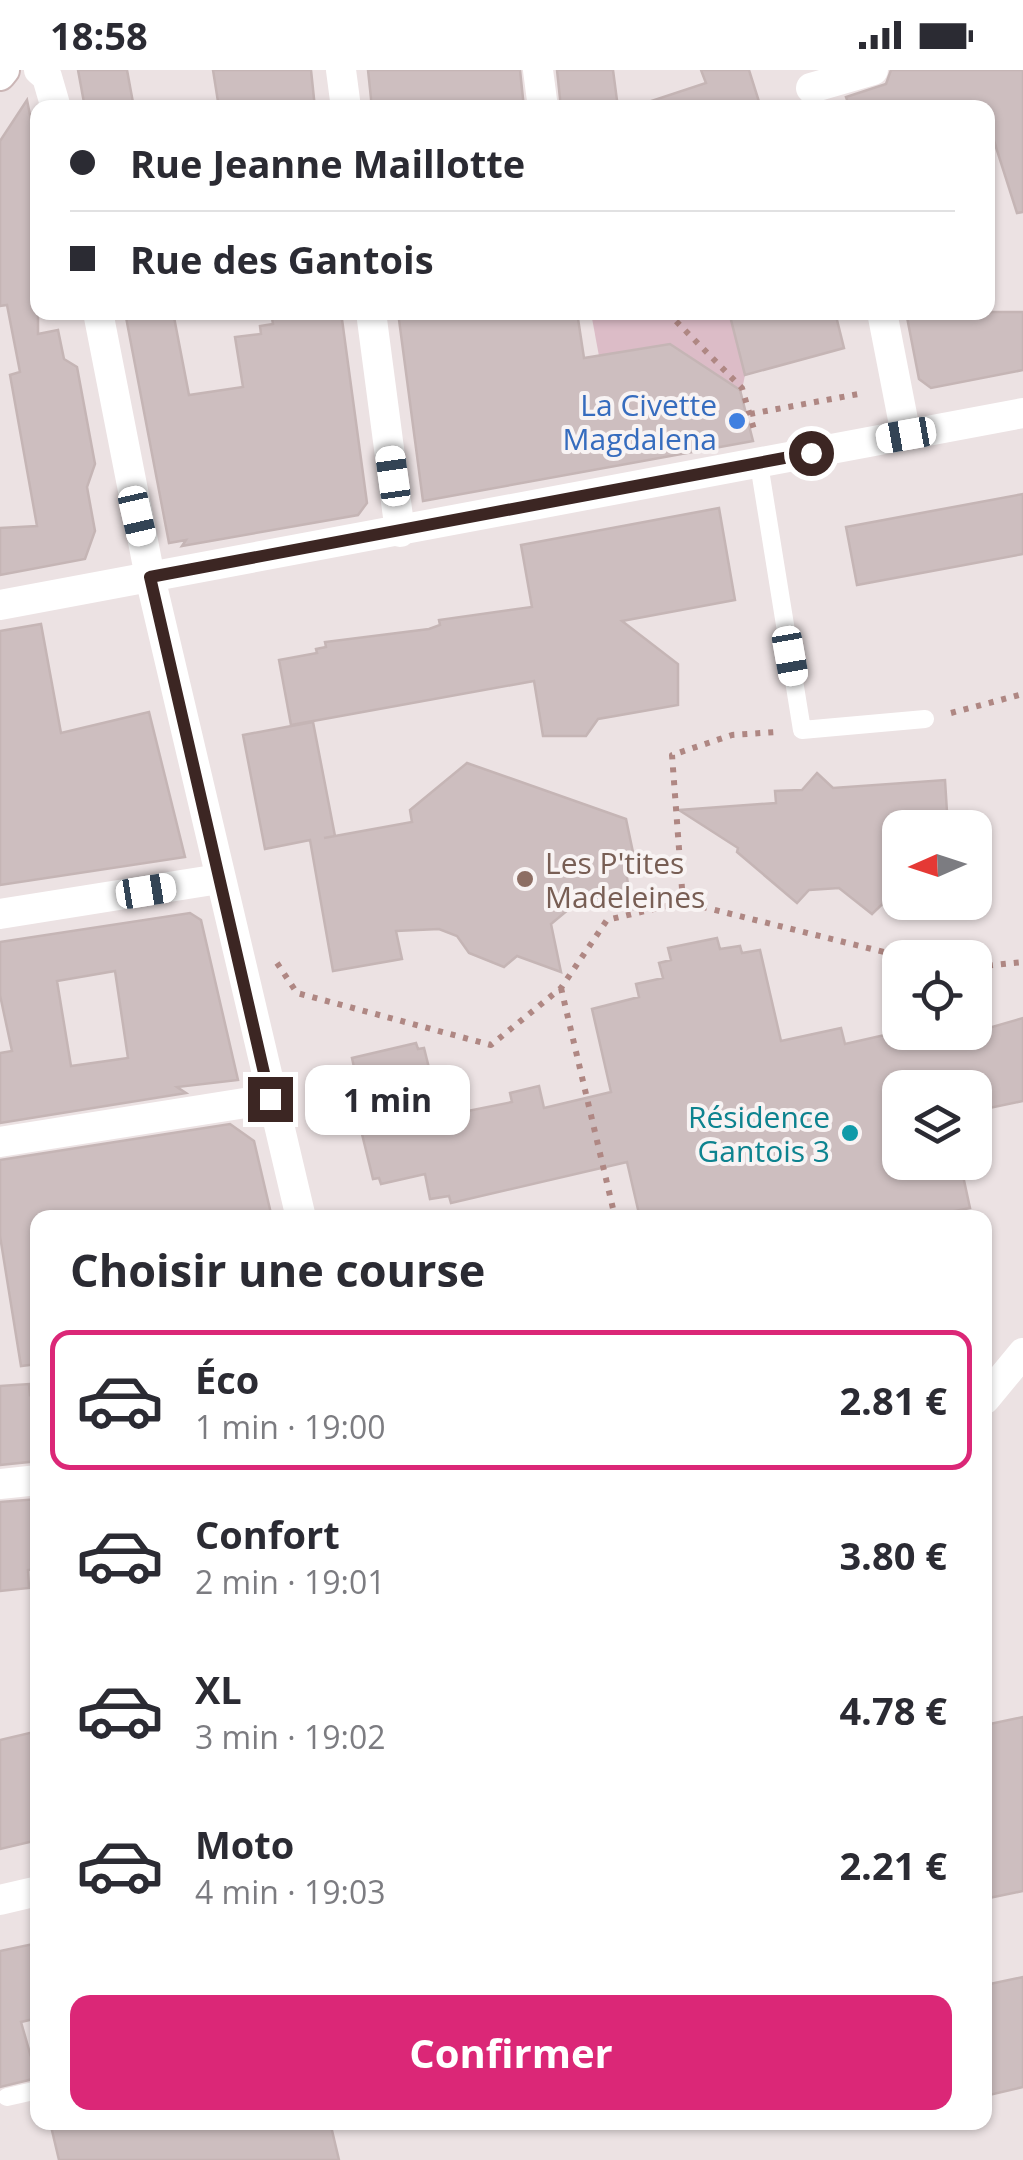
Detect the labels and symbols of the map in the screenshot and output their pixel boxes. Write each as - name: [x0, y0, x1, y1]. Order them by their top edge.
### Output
- place label: La Civette Magdalena: [563, 384, 717, 459]
- marker: La Civette Magdalena: [726, 410, 748, 432]
- car: [874, 415, 938, 455]
- route start: [789, 431, 834, 476]
- car: [374, 444, 412, 508]
- car: [116, 483, 158, 549]
- car: [770, 624, 810, 688]
- north arrow: [882, 810, 992, 920]
- place label: Les P'tites Madeleines: [545, 842, 705, 917]
- marker: Les P'tites Madeleines: [514, 868, 536, 890]
- car: [114, 871, 178, 911]
- callout: 1 min: [305, 1064, 470, 1134]
- route end: [248, 1077, 293, 1122]
- place label: Résidence Gantois 3: [688, 1096, 830, 1171]
- marker: Résidence Gantois 3: [839, 1122, 861, 1144]

